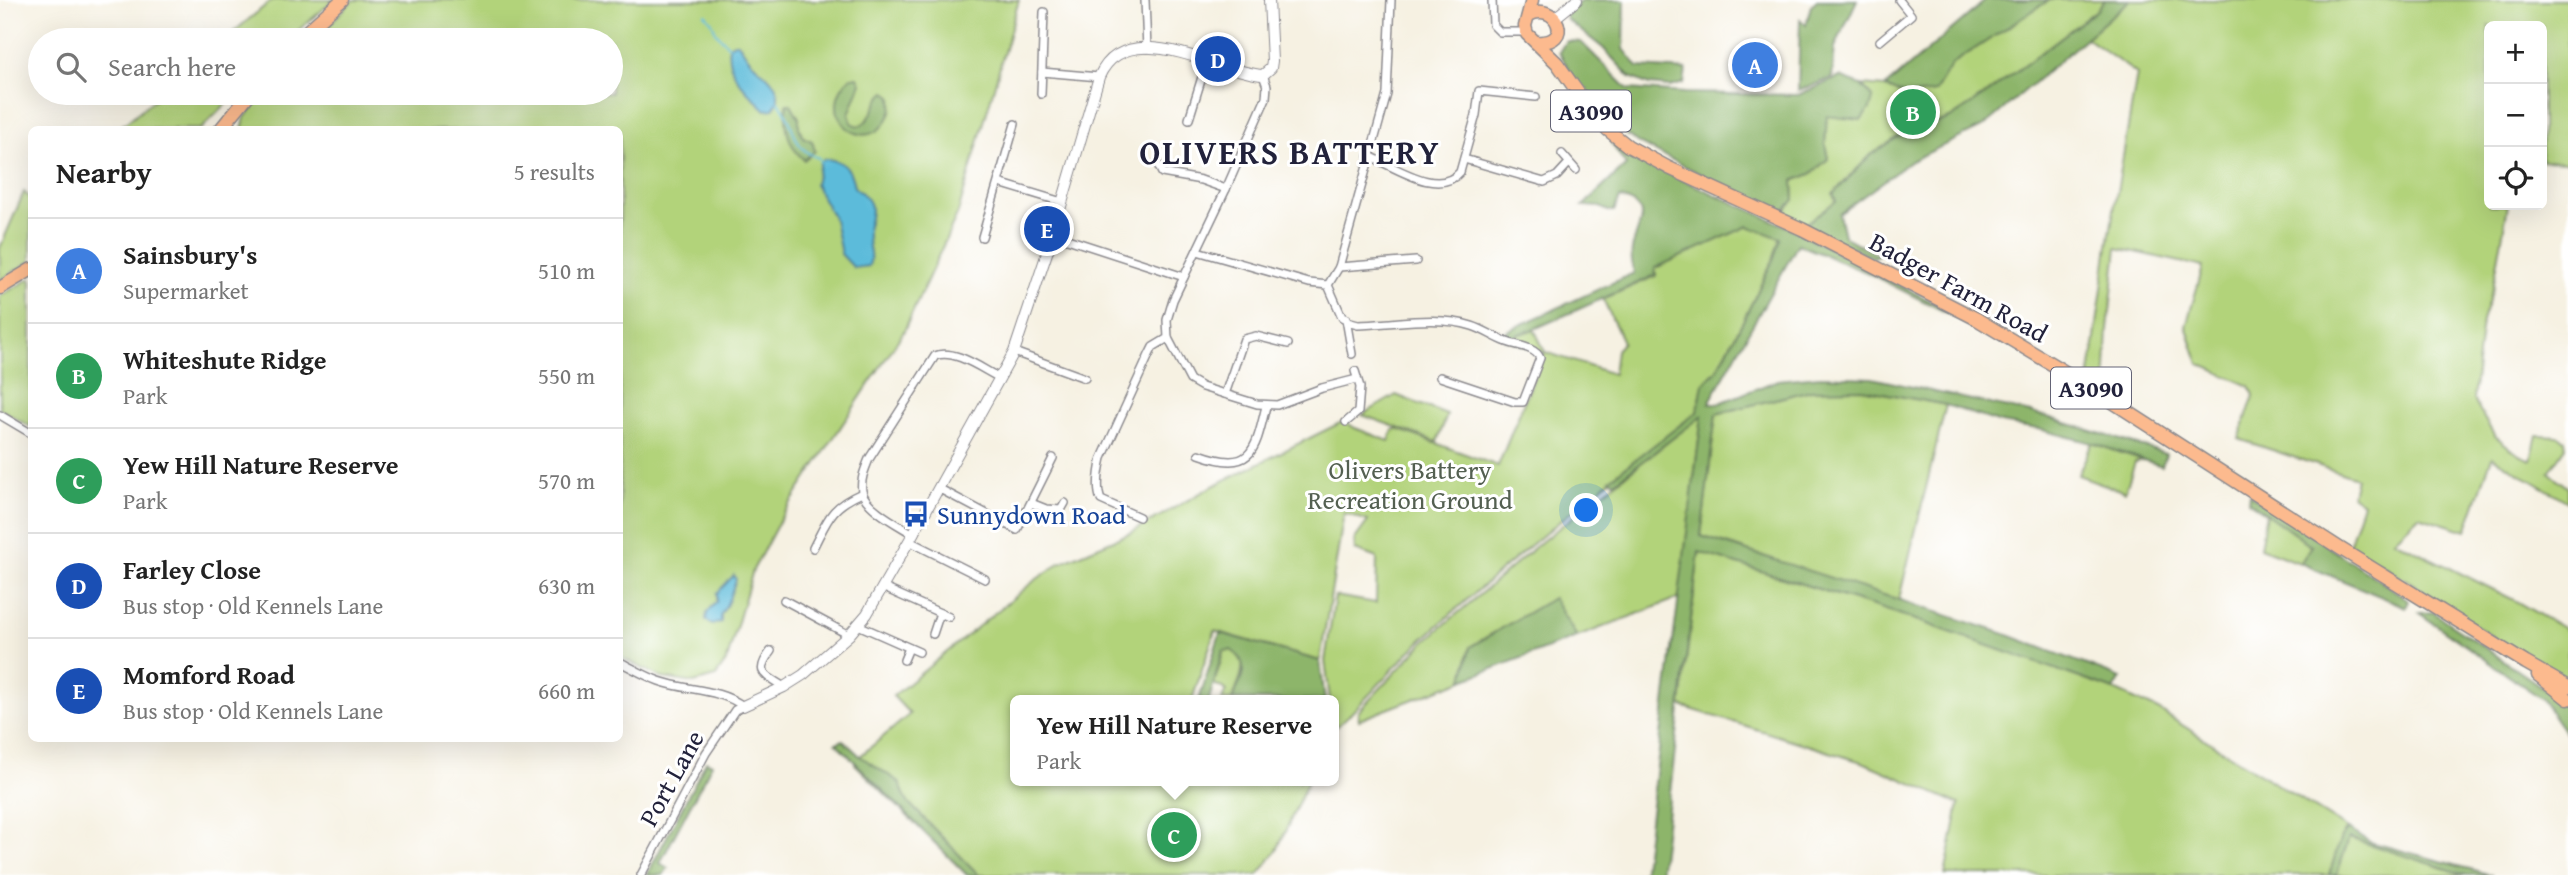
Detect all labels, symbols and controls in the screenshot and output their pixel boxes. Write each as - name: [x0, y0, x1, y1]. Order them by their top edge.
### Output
- map controls: [2484, 21, 2547, 210]
- button: +: [2484, 21, 2547, 84]
- search box: [28, 28, 623, 105]
- pin: D: [1195, 33, 1241, 85]
- pin: A: [1732, 39, 1778, 91]
- text: Search here: [108, 47, 236, 86]
- icon: search: [52, 48, 90, 86]
- button: −: [2484, 84, 2547, 147]
- pin: B: [1890, 86, 1936, 138]
- road number: A3090: [1551, 90, 1631, 132]
- district label: OLIVERS BATTERY: [1139, 128, 1441, 176]
- button: locate: [2484, 147, 2547, 210]
- text: Nearby: [56, 150, 152, 194]
- text: 5 results: [514, 155, 595, 188]
- pin: E: [1024, 203, 1070, 255]
- street label: Badger Farm Road: [1863, 222, 2055, 352]
- text: Sainsbury's: [123, 235, 257, 274]
- text: A: [72, 254, 86, 287]
- text: 510 m: [538, 254, 595, 287]
- text: Supermarket: [123, 274, 249, 307]
- text: Whiteshute Ridge: [123, 340, 326, 379]
- text: B: [72, 359, 86, 392]
- text: 550 m: [538, 359, 595, 392]
- road number: A3090: [2051, 368, 2131, 408]
- text: Park: [123, 379, 167, 412]
- text: Yew Hill Nature Reserve: [123, 445, 398, 484]
- park label: Olivers Battery Recreation Ground: [1307, 450, 1513, 519]
- text: C: [72, 464, 86, 497]
- text: 570 m: [538, 464, 595, 497]
- text: Park: [123, 484, 167, 517]
- your location: [1569, 493, 1603, 527]
- place label: Sunnydown Road: [937, 495, 1126, 534]
- bus stop icon: Sunnydown Road: [901, 499, 931, 529]
- text: Farley Close: [123, 550, 261, 589]
- text: D: [72, 569, 86, 602]
- text: 630 m: [538, 569, 595, 602]
- text: Bus stop · Old Kennels Lane: [123, 589, 383, 622]
- text: Momford Road: [123, 655, 295, 694]
- text: E: [73, 674, 85, 707]
- text: 660 m: [538, 674, 595, 707]
- text: Bus stop · Old Kennels Lane: [123, 694, 383, 727]
- popup: [1010, 695, 1339, 786]
- text: Yew Hill Nature Reserve: [1037, 705, 1312, 744]
- street label: Port Lane: [629, 723, 713, 833]
- text: Park: [1037, 744, 1081, 777]
- pin: C: [1151, 809, 1197, 861]

